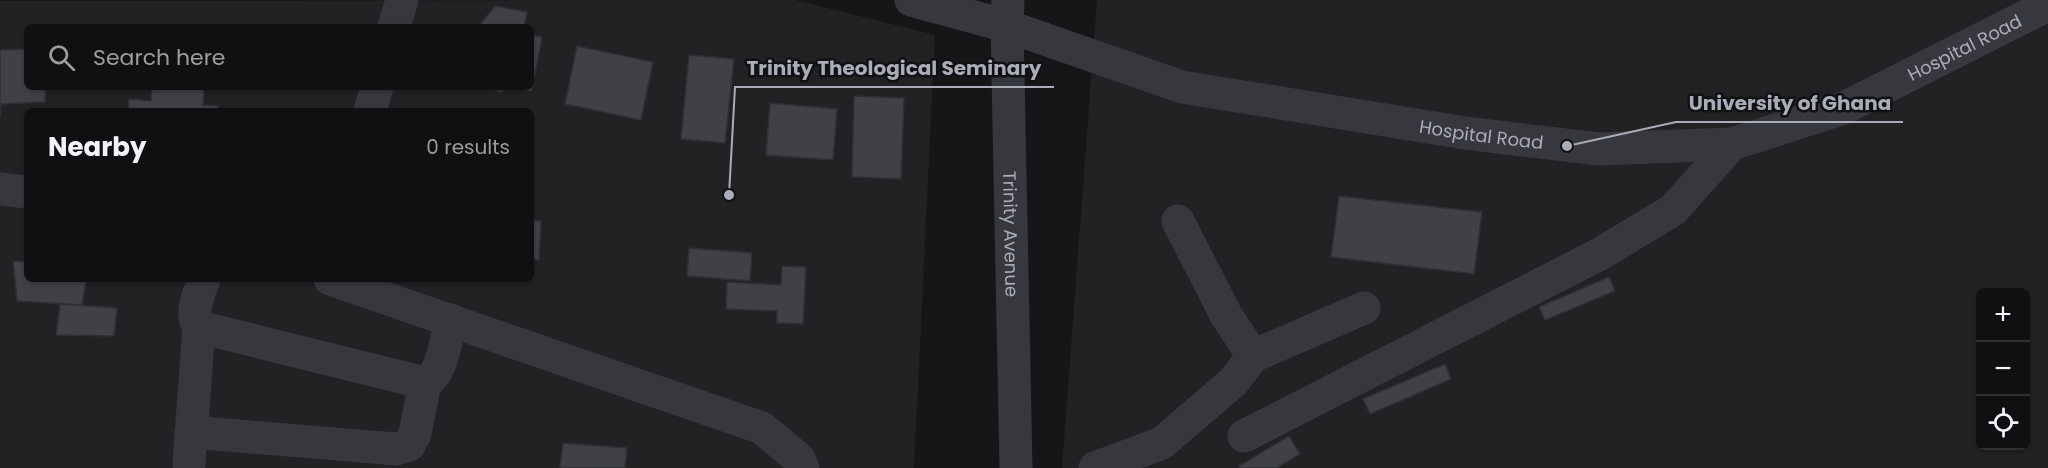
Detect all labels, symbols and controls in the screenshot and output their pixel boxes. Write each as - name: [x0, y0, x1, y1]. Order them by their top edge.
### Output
- street label: Hospital Road: [1903, 8, 2026, 87]
- search box: [24, 24, 534, 90]
- icon: search: [45, 41, 78, 74]
- text: Search here: [93, 42, 226, 73]
- callout: Trinity Theological Seminary: [735, 49, 1054, 87]
- text: Trinity Theological Seminary: [747, 54, 1042, 82]
- callout: University of Ghana: [1676, 84, 1903, 122]
- text: University of Ghana: [1689, 89, 1891, 117]
- street label: Hospital Road: [1418, 113, 1545, 155]
- text: Nearby: [48, 129, 146, 165]
- text: 0 results: [426, 133, 510, 161]
- street label: Trinity Avenue: [997, 171, 1025, 297]
- map controls: [1976, 288, 2030, 450]
- button: +: [1976, 288, 2030, 342]
- button: −: [1976, 342, 2030, 396]
- button: locate: [1976, 396, 2030, 450]

